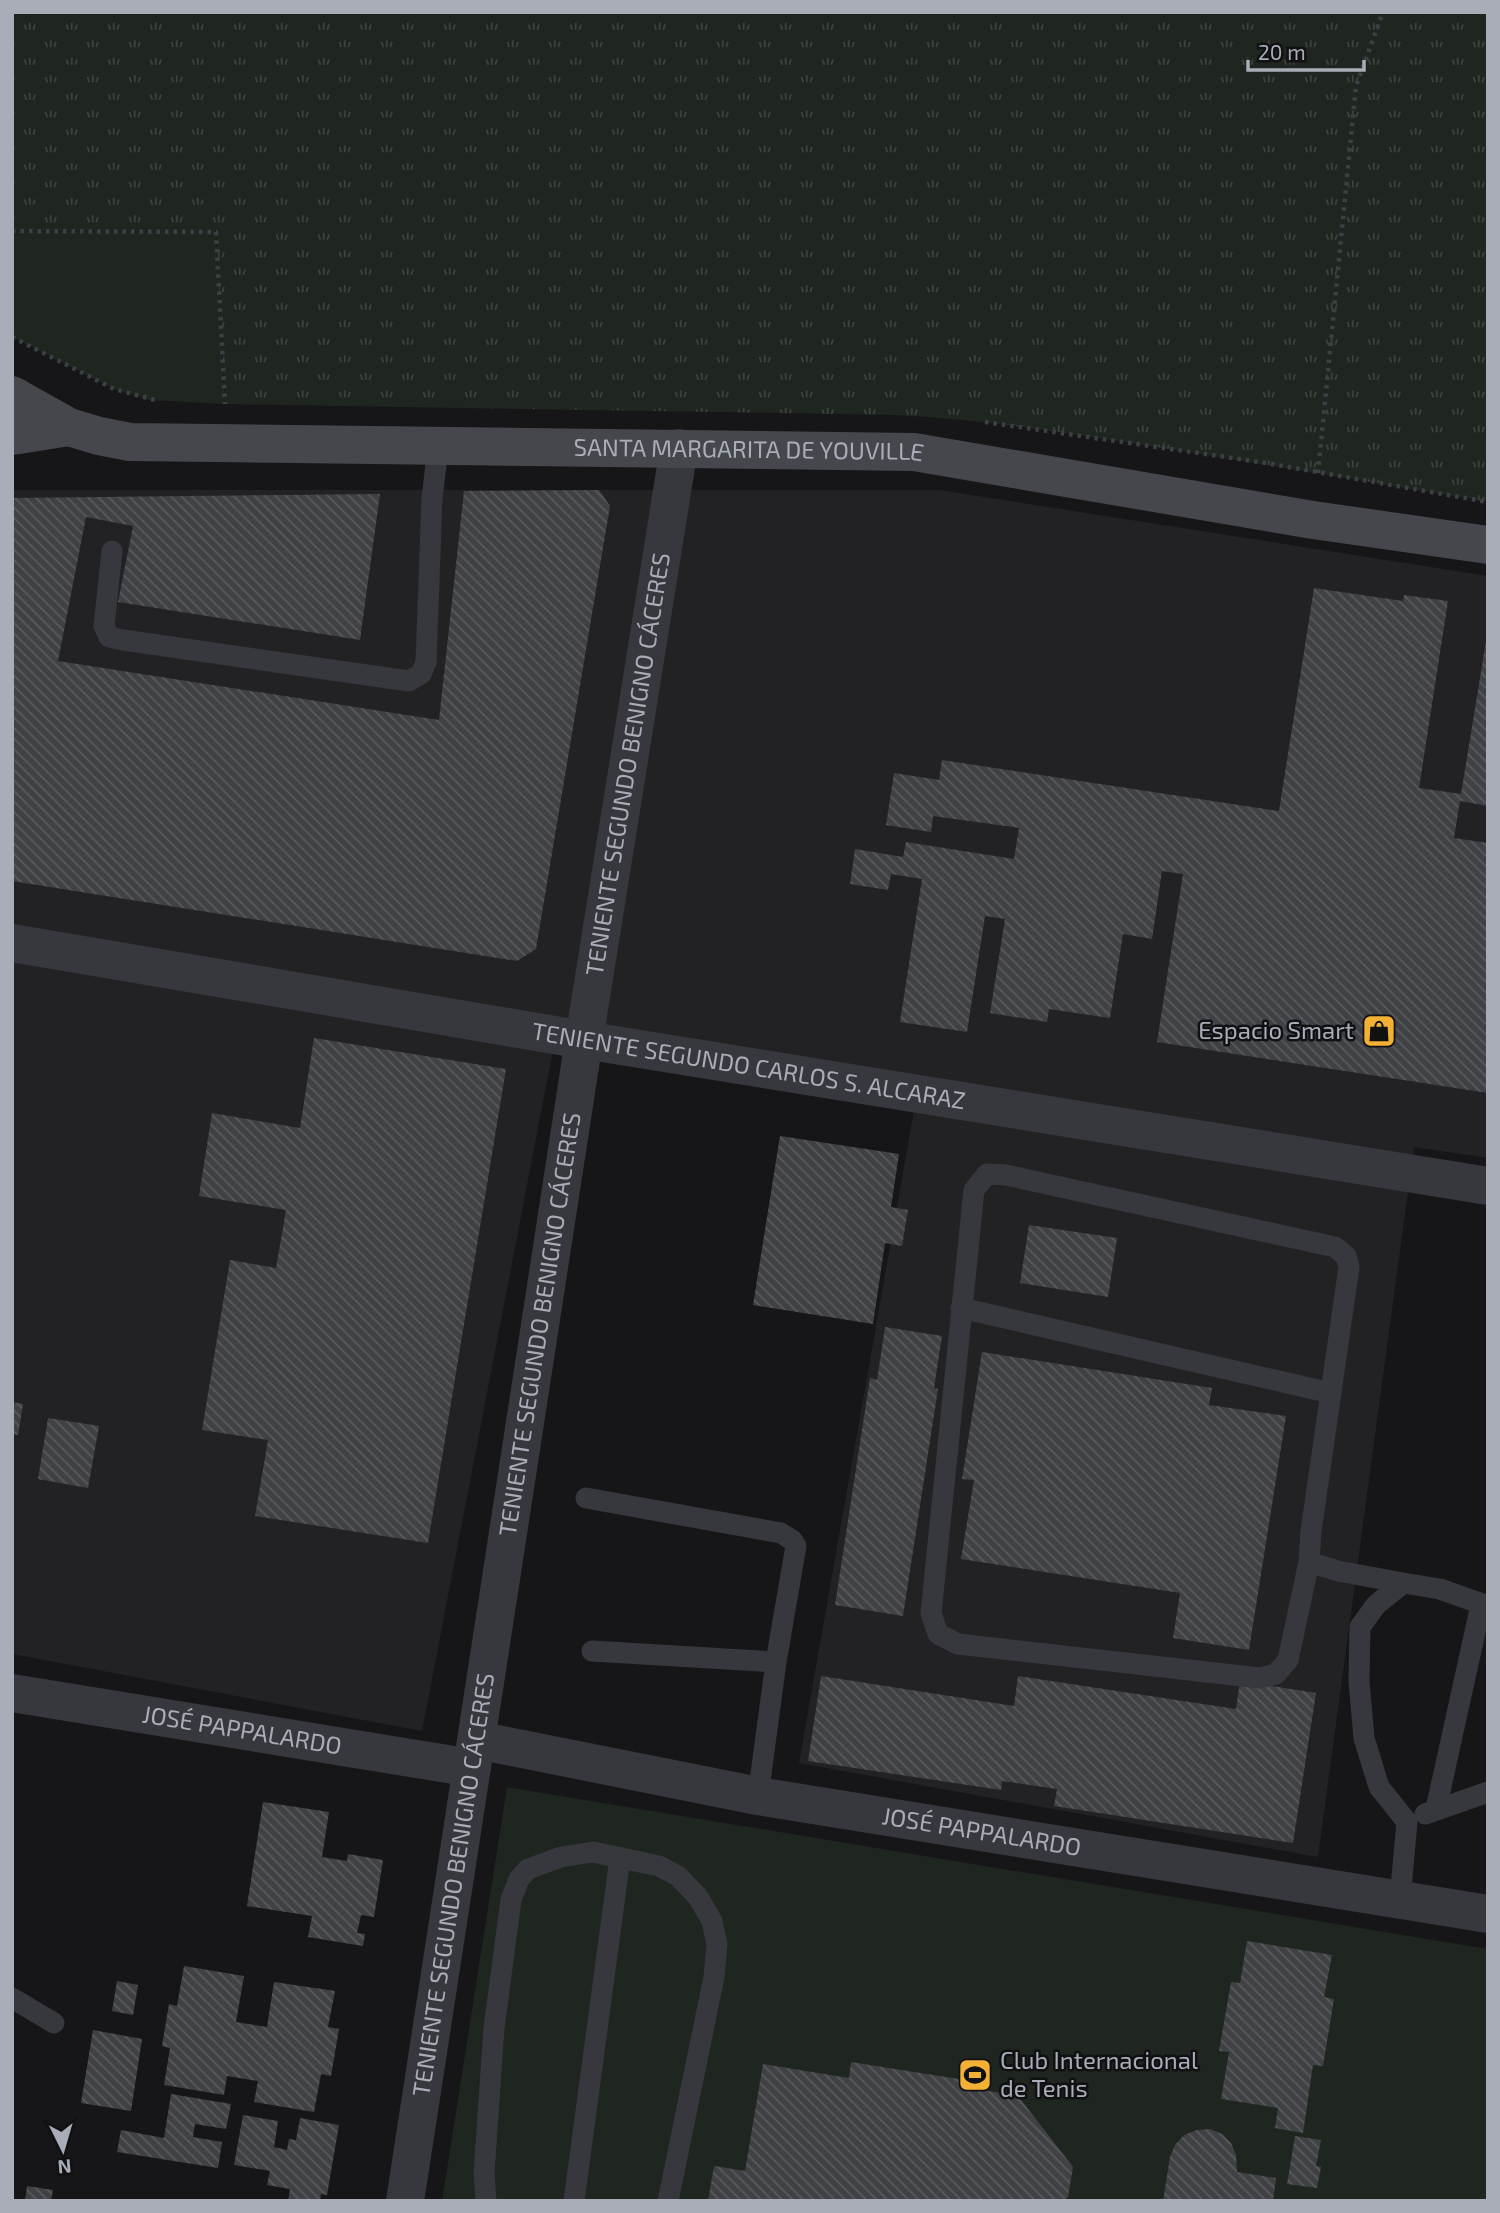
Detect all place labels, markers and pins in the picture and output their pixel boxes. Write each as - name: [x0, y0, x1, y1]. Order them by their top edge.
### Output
- shop icon: Espacio Smart: [1360, 1012, 1398, 1050]
- place label: Espacio Smart: [1198, 1015, 1354, 1044]
- place label: Club Internacional de Tenis: [1000, 2045, 1198, 2102]
- sports icon: Club Internacional de Tenis: [956, 2056, 994, 2094]

